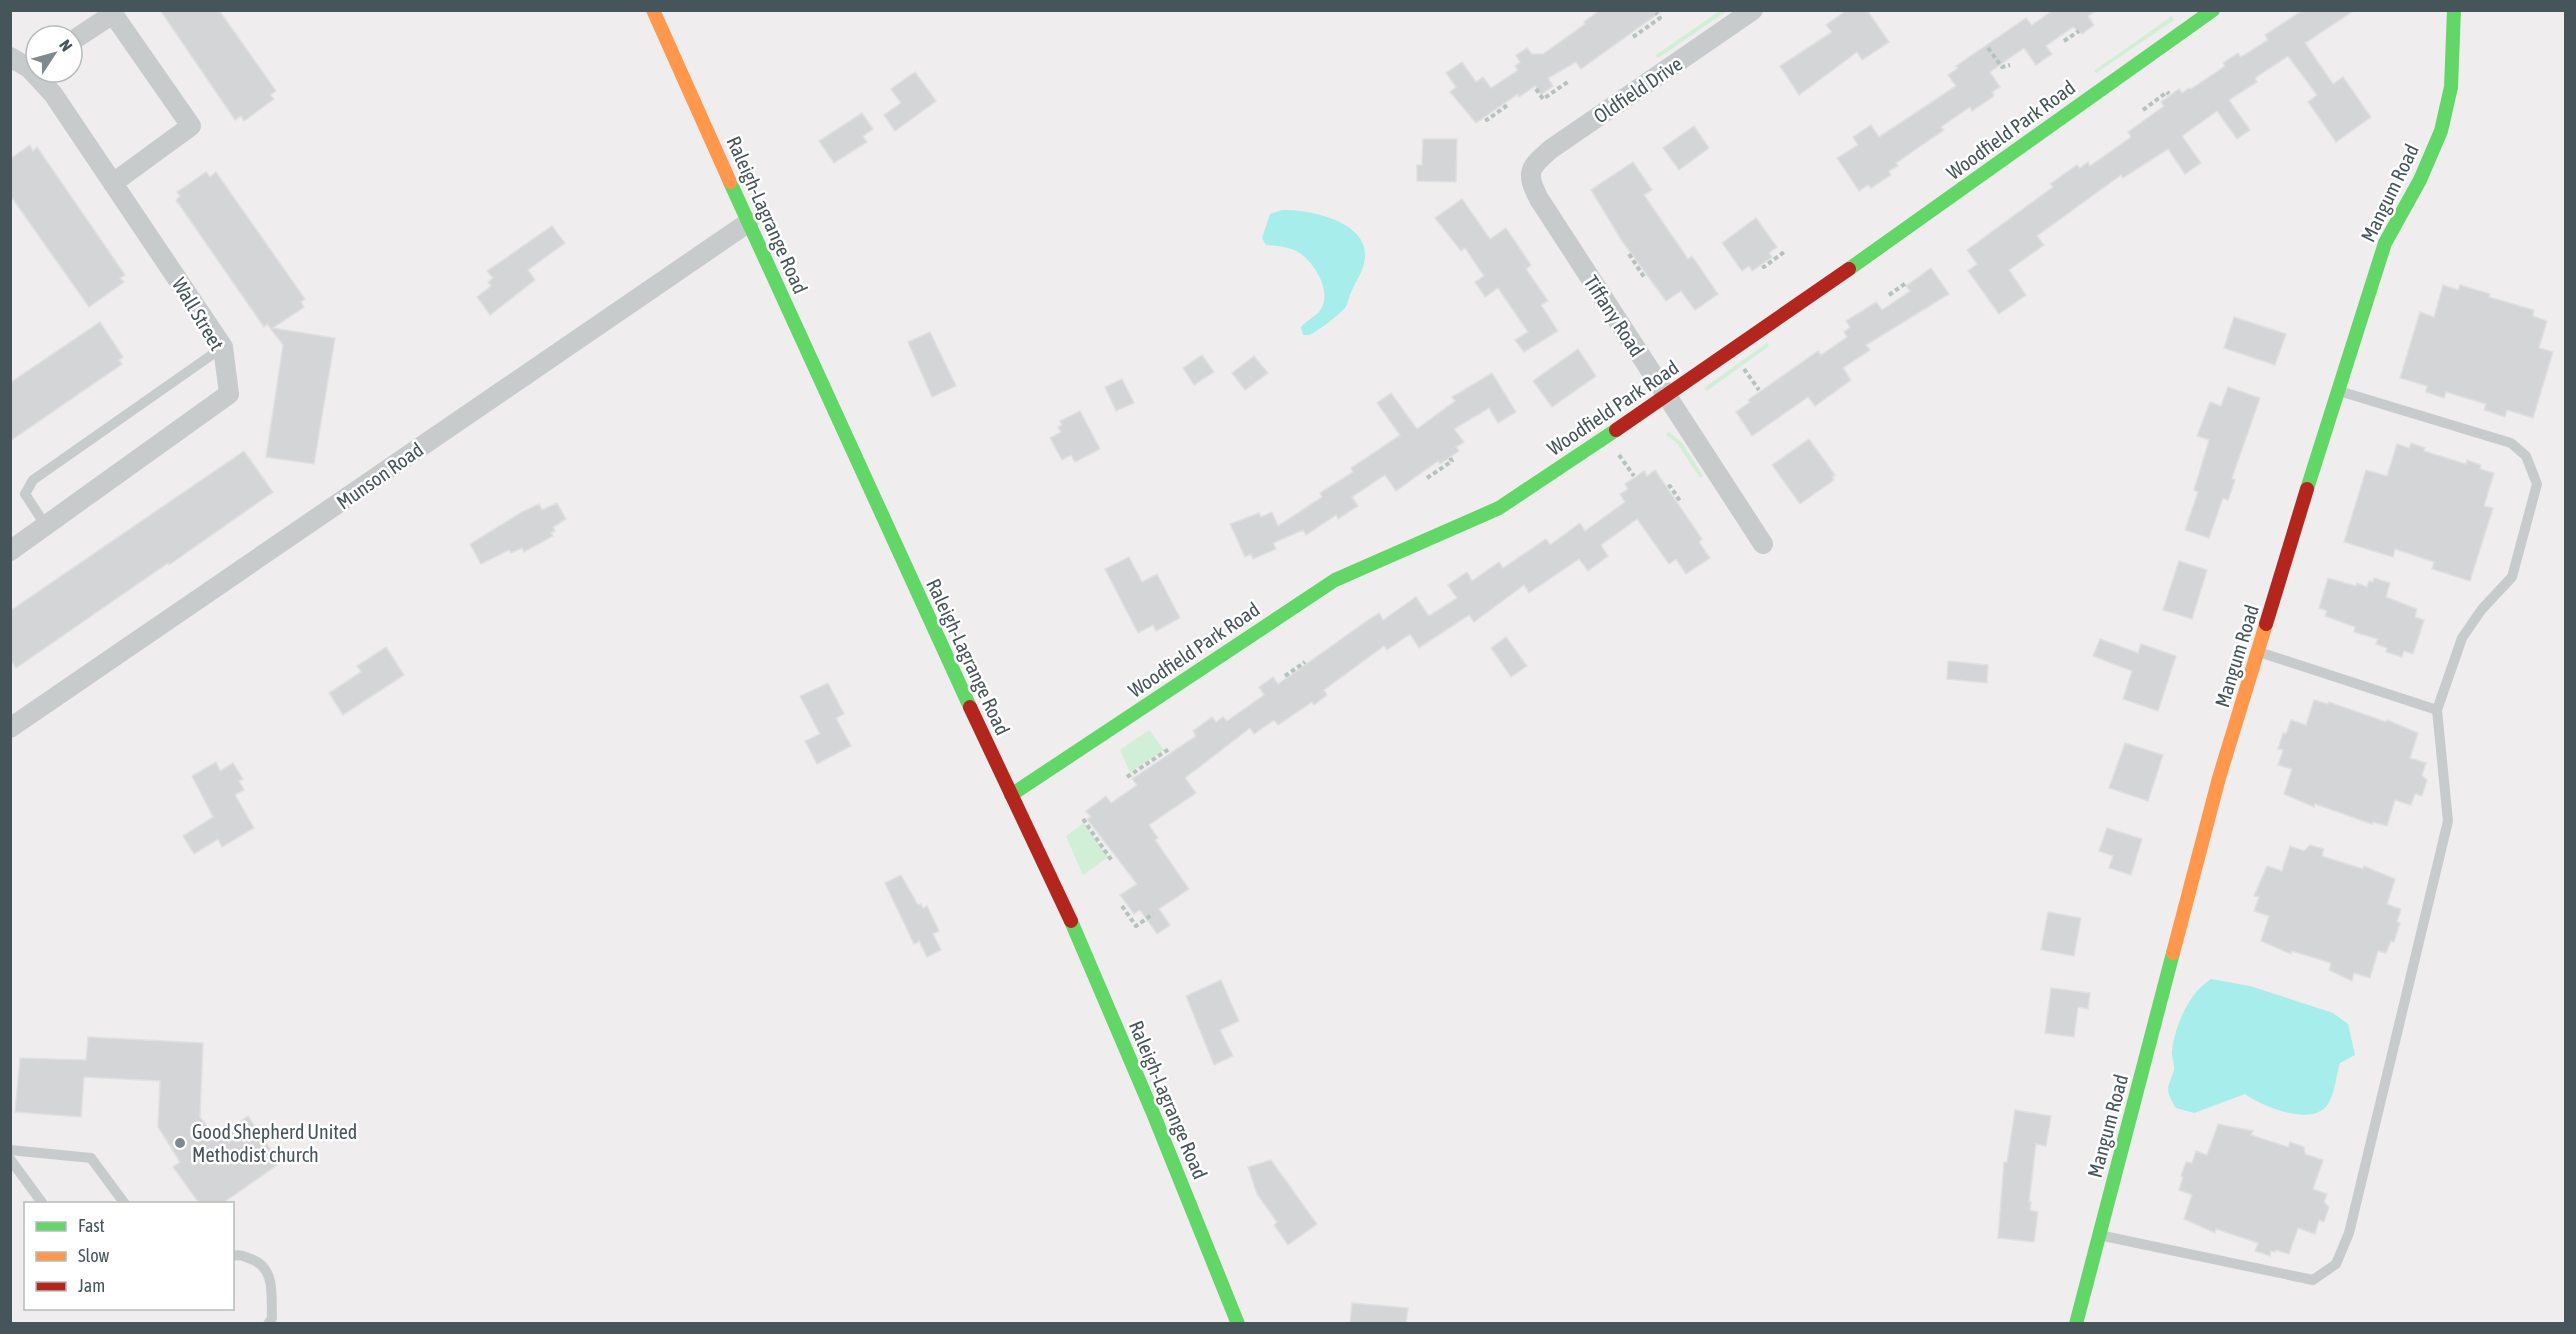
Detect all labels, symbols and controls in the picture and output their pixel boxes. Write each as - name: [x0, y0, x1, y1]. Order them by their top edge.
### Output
- north arrow: [24, 24, 84, 84]
- text: N: [56, 36, 76, 54]
- street label: Oldfield Drive: [1589, 52, 1686, 128]
- street label: Woodfield Park Road: [1942, 75, 2079, 184]
- street label: Raleigh-Lagrange Road: [722, 133, 812, 297]
- street label: Mangum Road: [2356, 140, 2423, 245]
- street label: Tiffany Road: [1580, 271, 1649, 361]
- street label: Wall Street: [168, 273, 229, 354]
- street label: Woodfield Park Road: [1543, 355, 1683, 460]
- street label: Munson Road: [332, 438, 427, 514]
- street label: Raleigh-Lagrange Road: [922, 575, 1015, 739]
- street label: Woodfield Park Road: [1124, 597, 1264, 702]
- street label: Mangum Road: [2210, 602, 2263, 710]
- street label: Raleigh-Lagrange Road: [1125, 1017, 1212, 1182]
- street label: Mangum Road: [2083, 1072, 2132, 1180]
- place label: Good Shepherd United Methodist church: [192, 1120, 357, 1166]
- marker: Good Shepherd United Methodist church: [173, 1136, 187, 1150]
- legend: [24, 1202, 234, 1310]
- text: Fast: [78, 1215, 105, 1236]
- text: Slow: [78, 1245, 109, 1266]
- text: Jam: [78, 1275, 105, 1296]

